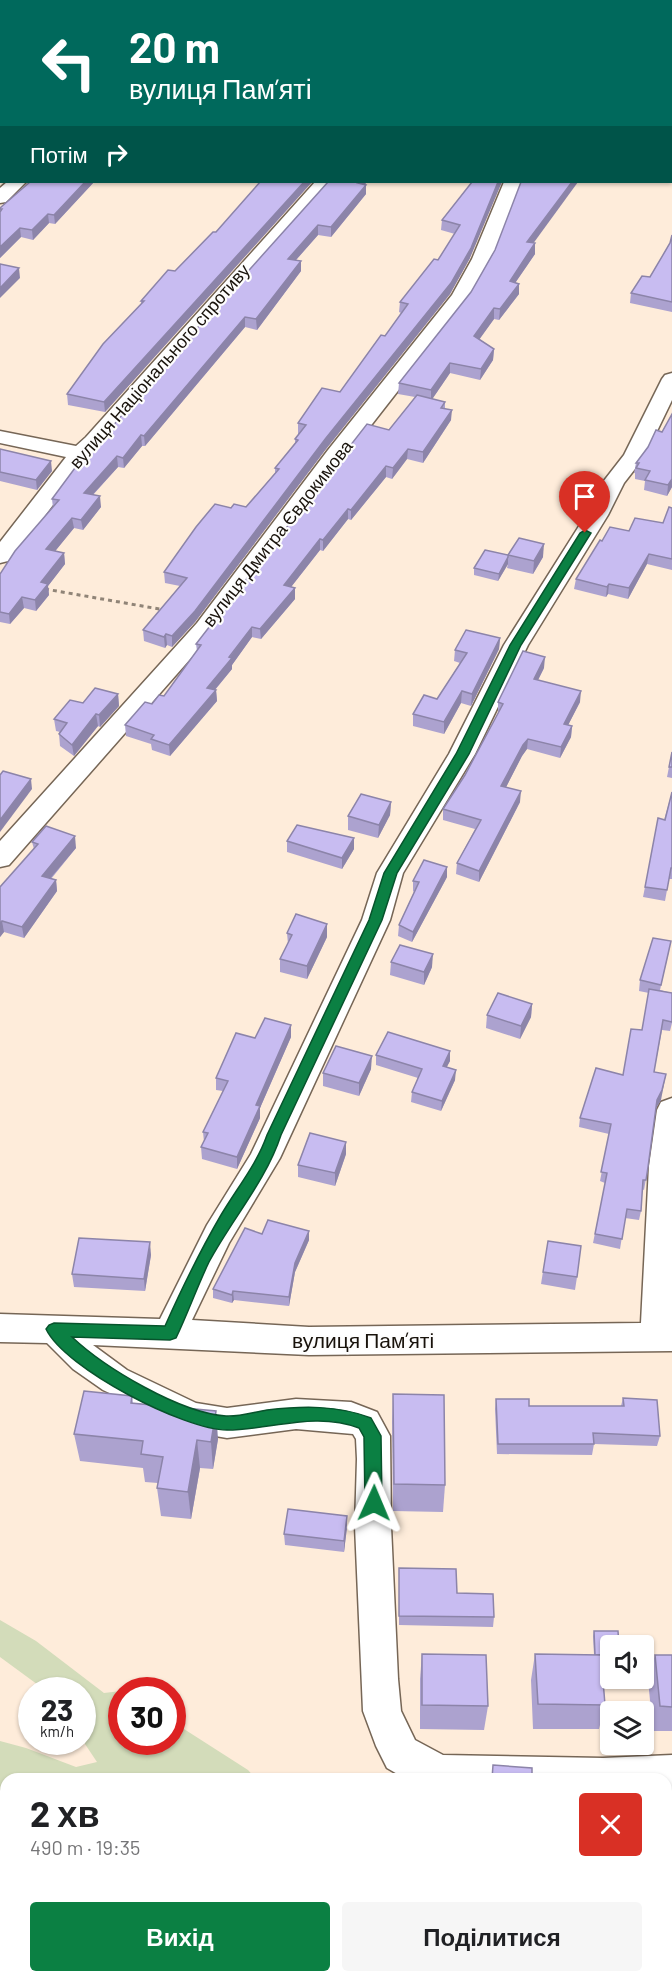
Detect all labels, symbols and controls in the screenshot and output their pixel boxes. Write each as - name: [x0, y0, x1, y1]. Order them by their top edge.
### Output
- text: 20 m: [129, 21, 220, 71]
- icon: left: [30, 24, 108, 102]
- text: вулиця Памʼяті: [129, 72, 312, 104]
- icon: right: [100, 138, 133, 171]
- text: Потім: [30, 141, 88, 167]
- street label: вулиця Національного спротиву: [64, 259, 254, 473]
- street label: вулиця Дмитра Євдокимова: [197, 434, 357, 631]
- pin: [559, 471, 610, 533]
- icon: arrive: [568, 480, 601, 513]
- street label: вулиця Памʼяті: [292, 1327, 434, 1352]
- position arrow: [342, 1471, 406, 1535]
- map controls: [600, 1635, 654, 1755]
- button: sound: [600, 1635, 654, 1689]
- speed limit sign: 30: [108, 1677, 186, 1755]
- text: 23: [41, 1691, 73, 1727]
- button: layers: [600, 1701, 654, 1755]
- text: km/h: [40, 1722, 74, 1740]
- text: 2 хв: [30, 1791, 100, 1834]
- button: close: [579, 1793, 642, 1856]
- text: 490 m · 19:35: [30, 1835, 140, 1859]
- button: Вихід: [30, 1902, 330, 1971]
- button: Поділитися: [342, 1902, 642, 1971]

